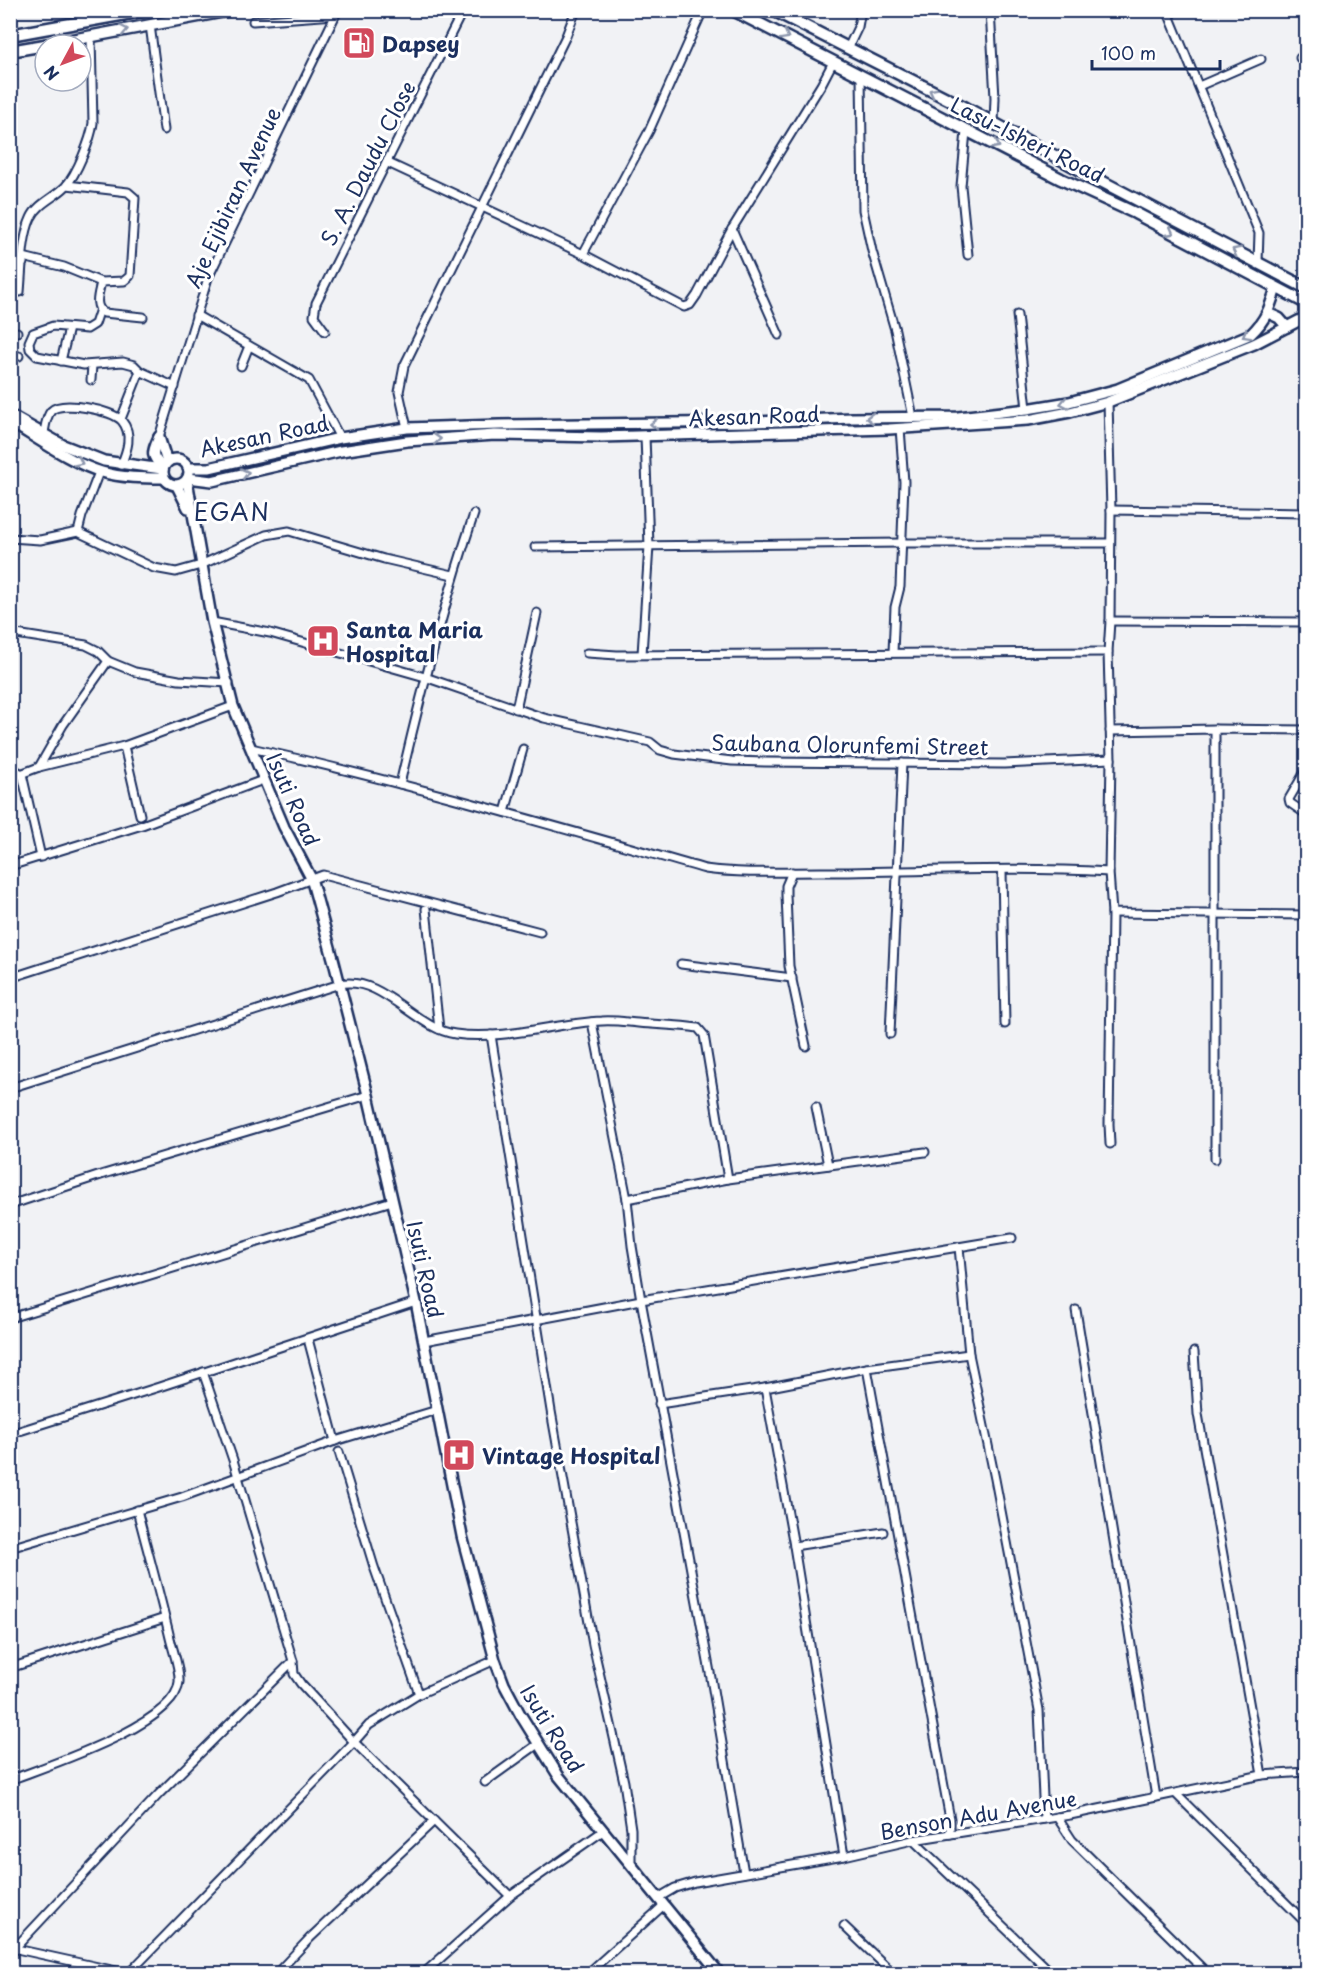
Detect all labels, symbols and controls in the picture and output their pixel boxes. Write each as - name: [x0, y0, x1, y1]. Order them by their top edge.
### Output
- one-way arrow: [118, 24, 128, 37]
- fuel station icon: Dapsey: [341, 25, 377, 61]
- place label: Dapsey: [382, 27, 460, 59]
- one-way arrow: [779, 29, 789, 40]
- north arrow: [33, 33, 93, 93]
- scale bar: [1092, 33, 1220, 71]
- text: 100 m: [1101, 39, 1156, 66]
- text: N: [38, 61, 64, 86]
- street label: S. A. Daudu Close: [312, 75, 422, 251]
- one-way arrow: [929, 88, 940, 99]
- street label: Lasu-Isheri Road: [946, 88, 1110, 190]
- street label: Aje Ejibiran Avenue: [176, 101, 288, 293]
- one-way arrow: [989, 138, 1000, 149]
- one-way arrow: [1164, 225, 1174, 236]
- one-way arrow: [1232, 246, 1243, 258]
- one-way arrow: [1242, 328, 1252, 339]
- one-way arrow: [1059, 396, 1069, 409]
- street label: Akesan Road: [688, 397, 820, 433]
- street label: Akesan Road: [196, 406, 332, 464]
- one-way arrow: [866, 412, 875, 424]
- one-way arrow: [650, 418, 659, 430]
- one-way arrow: [432, 432, 441, 445]
- one-way arrow: [73, 454, 84, 466]
- one-way arrow: [240, 468, 250, 481]
- district label: EGAN: [193, 493, 271, 529]
- place label: Santa Maria Hospital: [346, 613, 483, 669]
- hospital icon: Santa Maria Hospital: [305, 623, 341, 659]
- street label: Saubana Olorunfemi Street: [711, 726, 989, 762]
- street label: Isuti Road: [259, 747, 329, 851]
- street label: Isuti Road: [399, 1217, 453, 1321]
- hospital icon: Vintage Hospital: [441, 1437, 477, 1473]
- place label: Vintage Hospital: [482, 1439, 660, 1471]
- street label: Isuti Road: [513, 1677, 593, 1779]
- street label: Benson Adu Avenue: [877, 1781, 1079, 1847]

